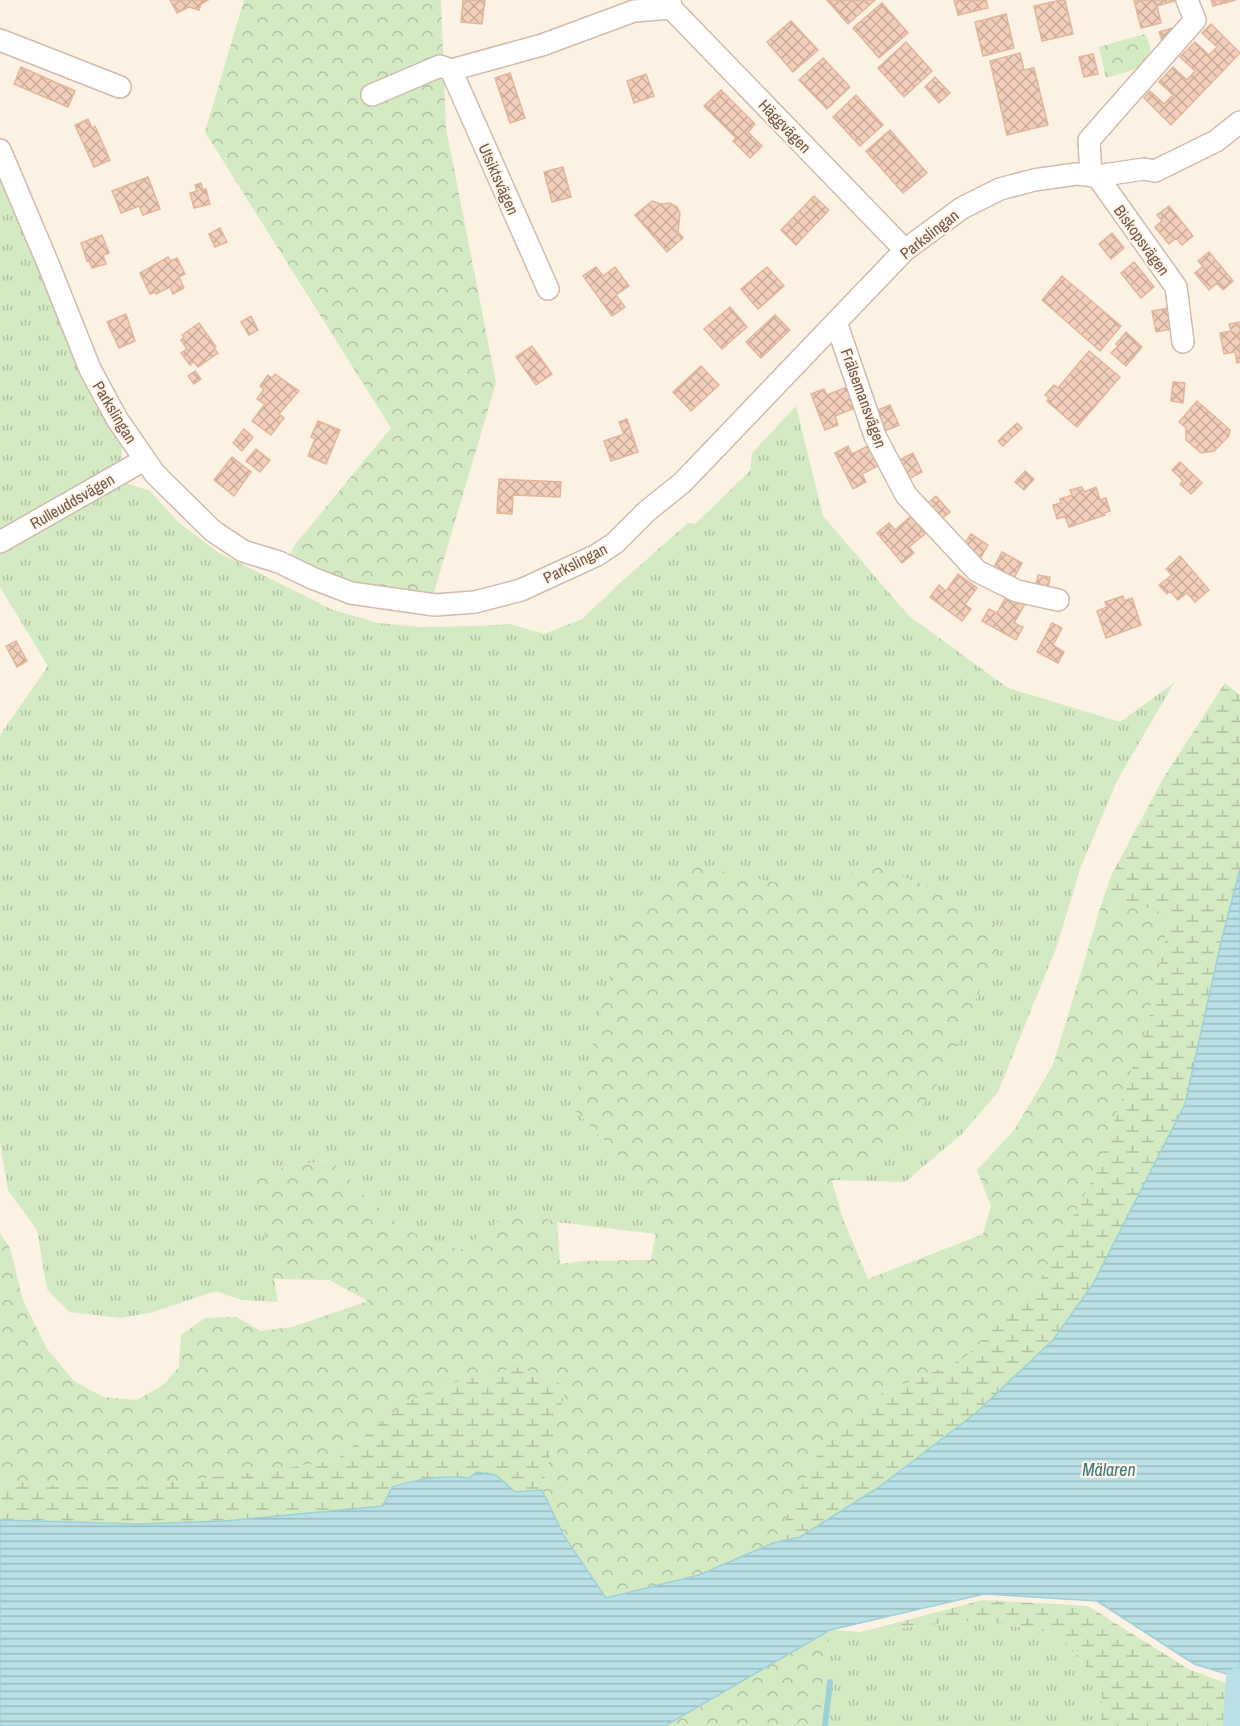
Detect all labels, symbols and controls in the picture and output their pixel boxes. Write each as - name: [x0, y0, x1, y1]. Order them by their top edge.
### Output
- street label: Häggvägen: [754, 94, 816, 158]
- street label: Utsiktsvägen: [474, 140, 524, 218]
- street label: Biskopsvägen: [1109, 200, 1175, 280]
- street label: Parkslingan: [895, 204, 963, 264]
- street label: Frälsemansvägen: [836, 345, 892, 451]
- street label: Parkslingan: [88, 377, 142, 447]
- street label: Rulleuddsvägen: [26, 468, 118, 534]
- street label: Parkslingan: [539, 537, 611, 589]
- water label: Mälaren: [1082, 1457, 1136, 1482]

